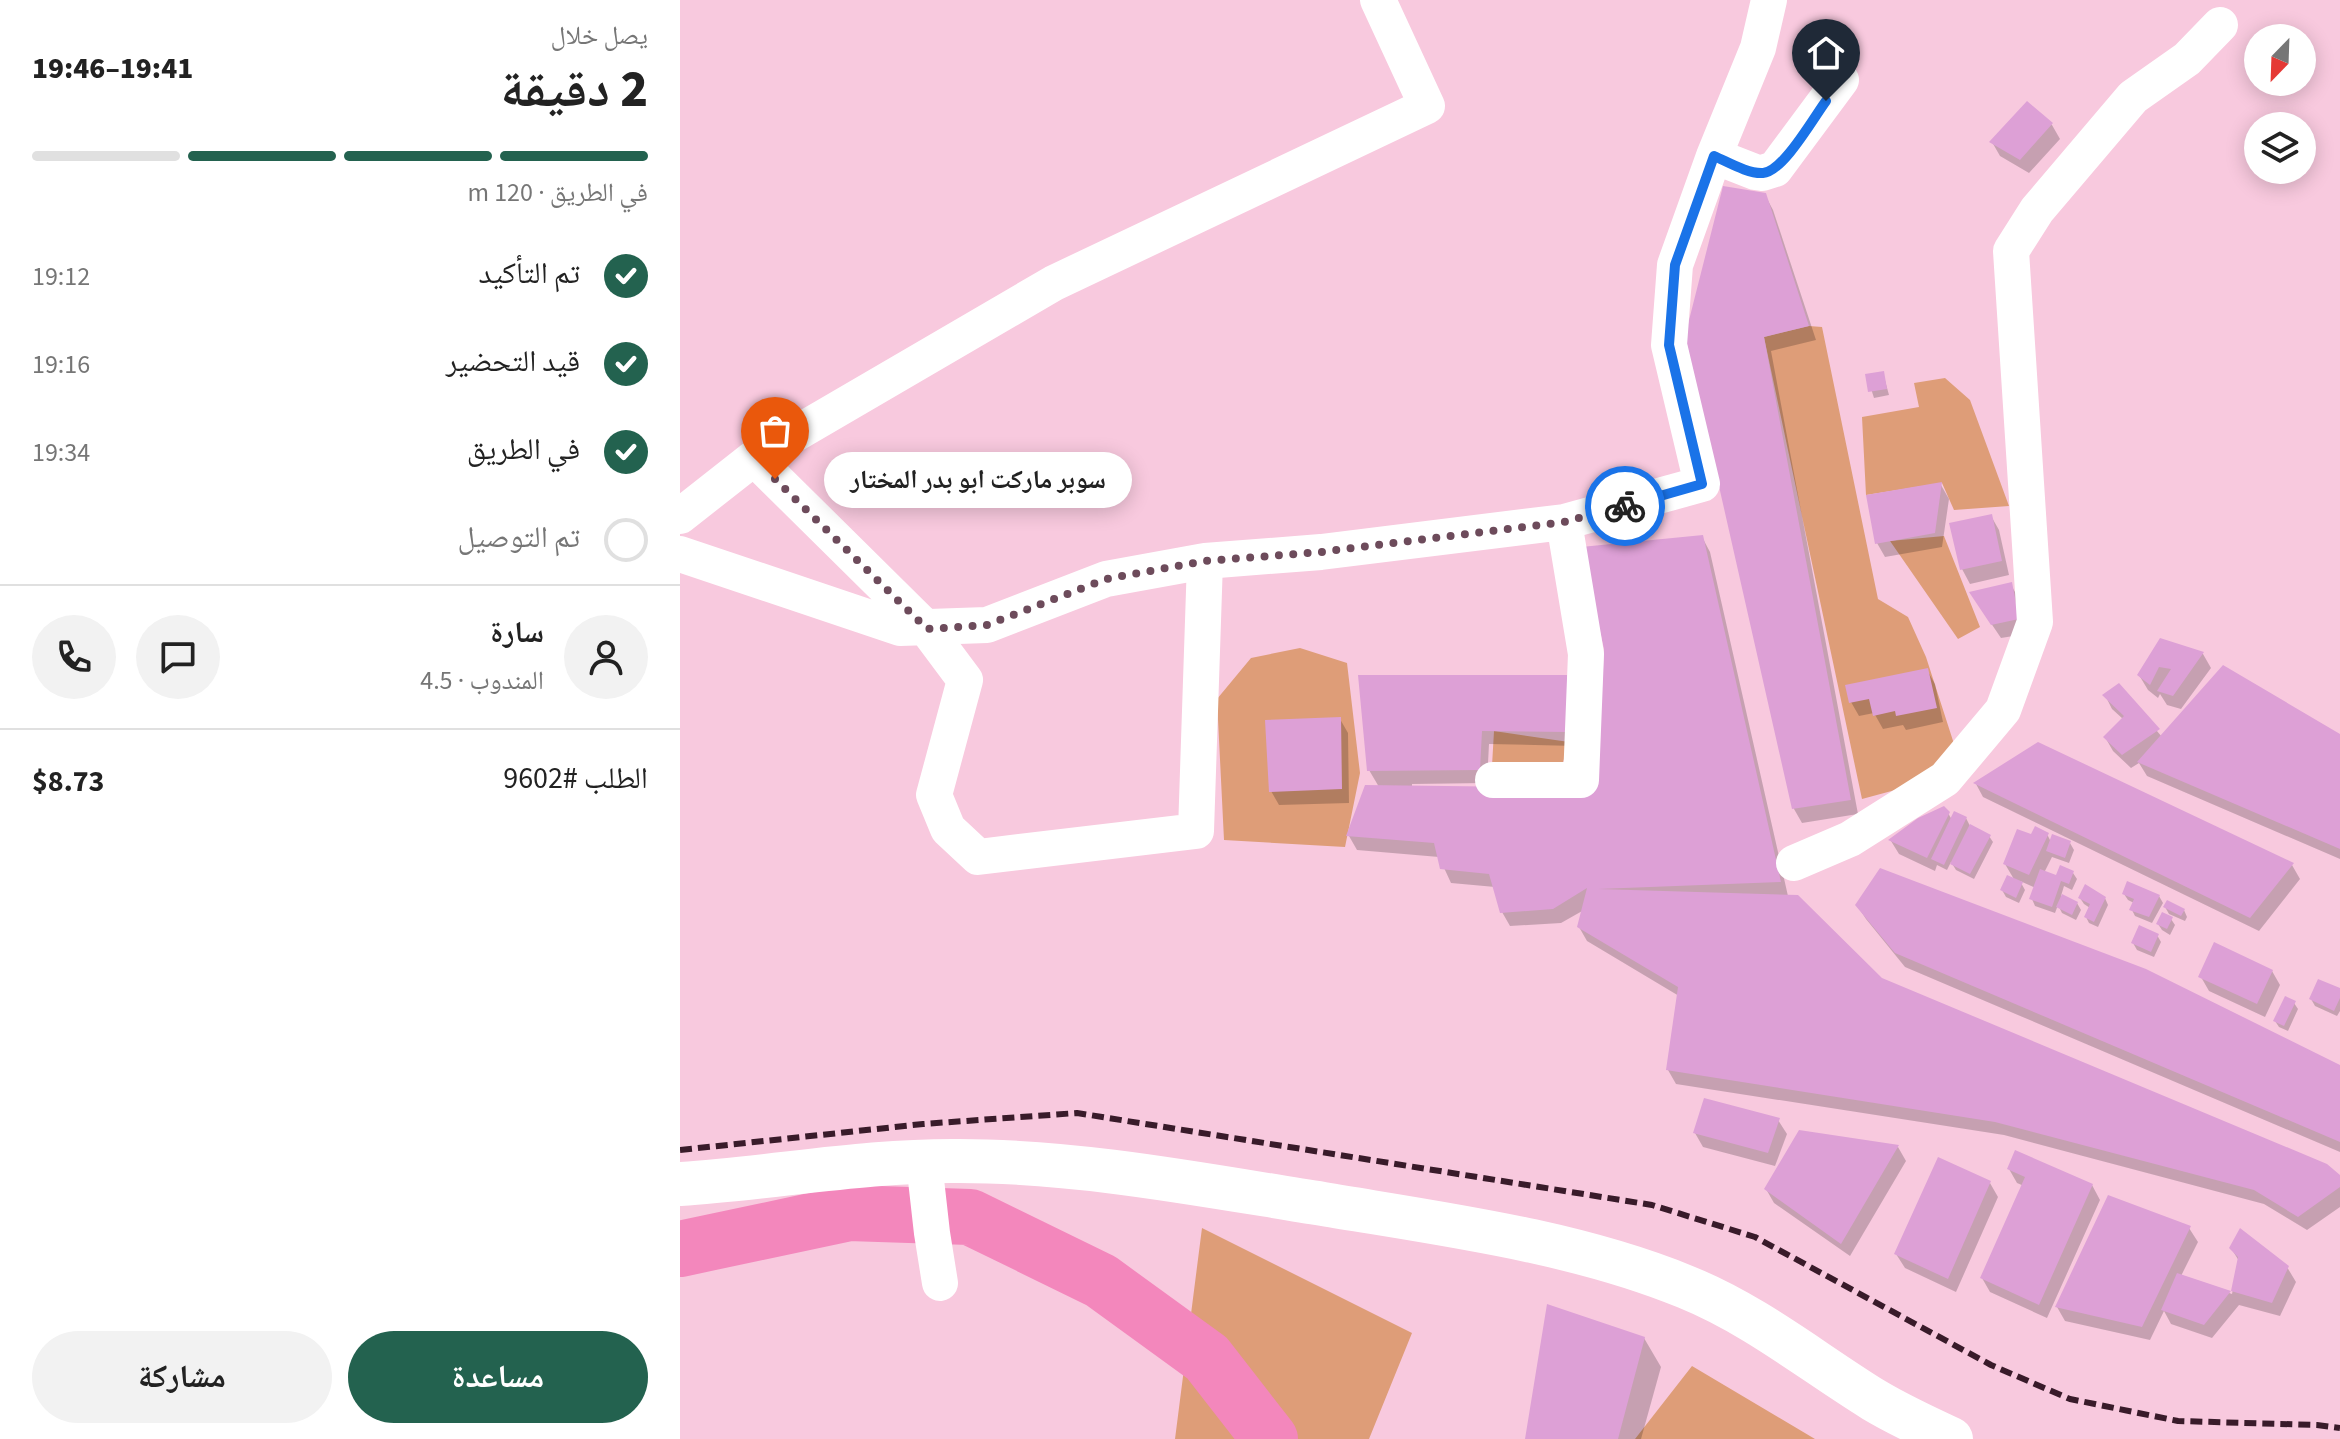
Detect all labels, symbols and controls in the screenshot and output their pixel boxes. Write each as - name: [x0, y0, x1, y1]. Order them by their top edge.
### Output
- text: يصل خلال: [550, 17, 648, 54]
- pin: [1792, 19, 1860, 101]
- north arrow: [2244, 24, 2316, 96]
- map controls: [2244, 24, 2316, 184]
- icon: home: [1804, 31, 1848, 75]
- text: 19:41–19:46: [32, 47, 193, 90]
- text: 2 دقيقة: [501, 53, 648, 127]
- button: layers: [2244, 112, 2316, 184]
- text: في الطريق · 120 m: [467, 174, 648, 211]
- text: تم التأكيد: [479, 252, 580, 295]
- icon: check: [604, 254, 648, 298]
- text: 19:12: [32, 258, 90, 295]
- text: قيد التحضير: [446, 340, 580, 383]
- icon: check: [604, 342, 648, 386]
- text: 19:16: [32, 346, 90, 383]
- pin: [741, 397, 809, 479]
- icon: bag: [753, 409, 797, 453]
- text: في الطريق: [467, 428, 580, 471]
- icon: check: [604, 430, 648, 474]
- text: 19:34: [32, 434, 90, 471]
- callout: سوبر ماركت ابو بدر المختار: [823, 451, 1131, 507]
- text: سوبر ماركت ابو بدر المختار: [850, 461, 1106, 498]
- courier: [1585, 466, 1665, 546]
- icon: bike: [1603, 484, 1647, 528]
- text: تم التوصيل: [457, 516, 580, 559]
- text: سارة: [490, 611, 544, 654]
- button: phone: [32, 615, 116, 699]
- button: chat: [136, 615, 220, 699]
- button: person: [564, 615, 648, 699]
- text: المندوب · 4.5: [420, 662, 544, 699]
- text: الطلب #9602: [503, 757, 648, 800]
- text: $8.73: [32, 760, 104, 803]
- button: مشاركة: [32, 1331, 332, 1423]
- button: مساعدة: [348, 1331, 648, 1423]

